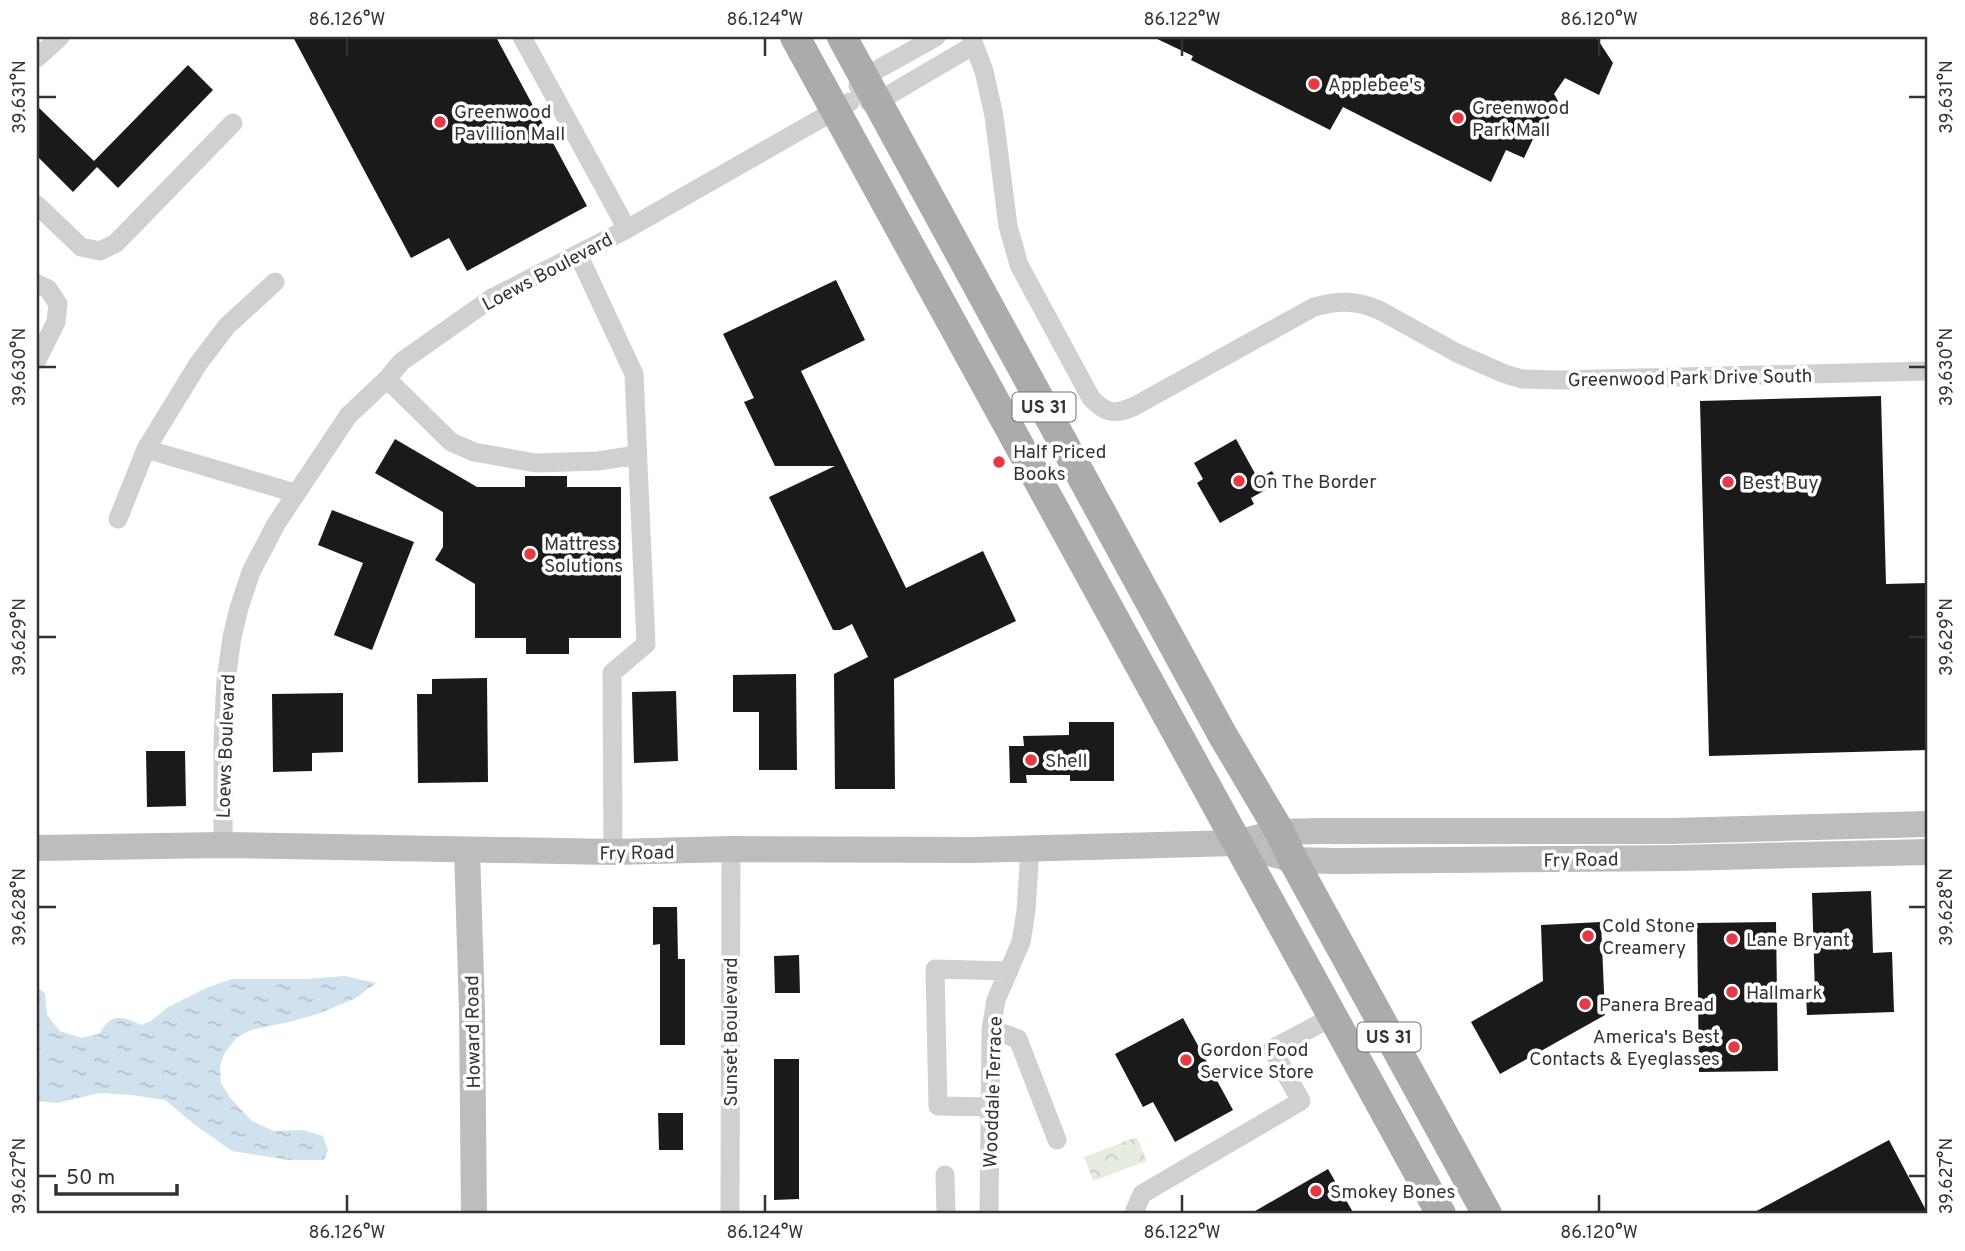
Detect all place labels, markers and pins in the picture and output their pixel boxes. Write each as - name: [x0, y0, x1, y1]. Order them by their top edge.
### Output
- place label: Applebee's: [1328, 74, 1422, 98]
- marker: Applebee's: [1306, 76, 1322, 92]
- place label: Greenwood Park Mall: [1472, 97, 1569, 143]
- place label: Greenwood Pavillion Mall: [454, 101, 565, 147]
- marker: Greenwood Park Mall: [1450, 110, 1466, 126]
- marker: Greenwood Pavillion Mall: [432, 114, 448, 130]
- place label: Half Priced Books: [1013, 441, 1106, 487]
- marker: Half Priced Books: [991, 454, 1007, 470]
- place label: On The Border: [1253, 471, 1377, 495]
- place label: Best Buy: [1742, 472, 1818, 496]
- marker: On The Border: [1231, 473, 1247, 489]
- marker: Best Buy: [1720, 474, 1736, 490]
- place label: Mattress Solutions: [544, 533, 623, 579]
- marker: Mattress Solutions: [522, 546, 538, 562]
- place label: Shell: [1045, 750, 1088, 774]
- marker: Shell: [1023, 752, 1039, 768]
- place label: Cold Stone Creamery: [1602, 915, 1695, 961]
- marker: Cold Stone Creamery: [1580, 928, 1596, 944]
- place label: Lane Bryant: [1746, 929, 1850, 953]
- marker: Lane Bryant: [1724, 931, 1740, 947]
- place label: Hallmark: [1746, 982, 1823, 1006]
- marker: Hallmark: [1724, 984, 1740, 1000]
- place label: Panera Bread: [1599, 994, 1714, 1018]
- marker: Panera Bread: [1577, 996, 1593, 1012]
- place label: America's Best Contacts & Eyeglasses: [1529, 1026, 1720, 1072]
- place label: Gordon Food Service Store: [1200, 1039, 1314, 1085]
- marker: America's Best Contacts & Eyeglasses: [1726, 1039, 1742, 1055]
- marker: Gordon Food Service Store: [1178, 1052, 1194, 1068]
- place label: Smokey Bones: [1330, 1181, 1455, 1205]
- marker: Smokey Bones: [1308, 1183, 1324, 1199]

